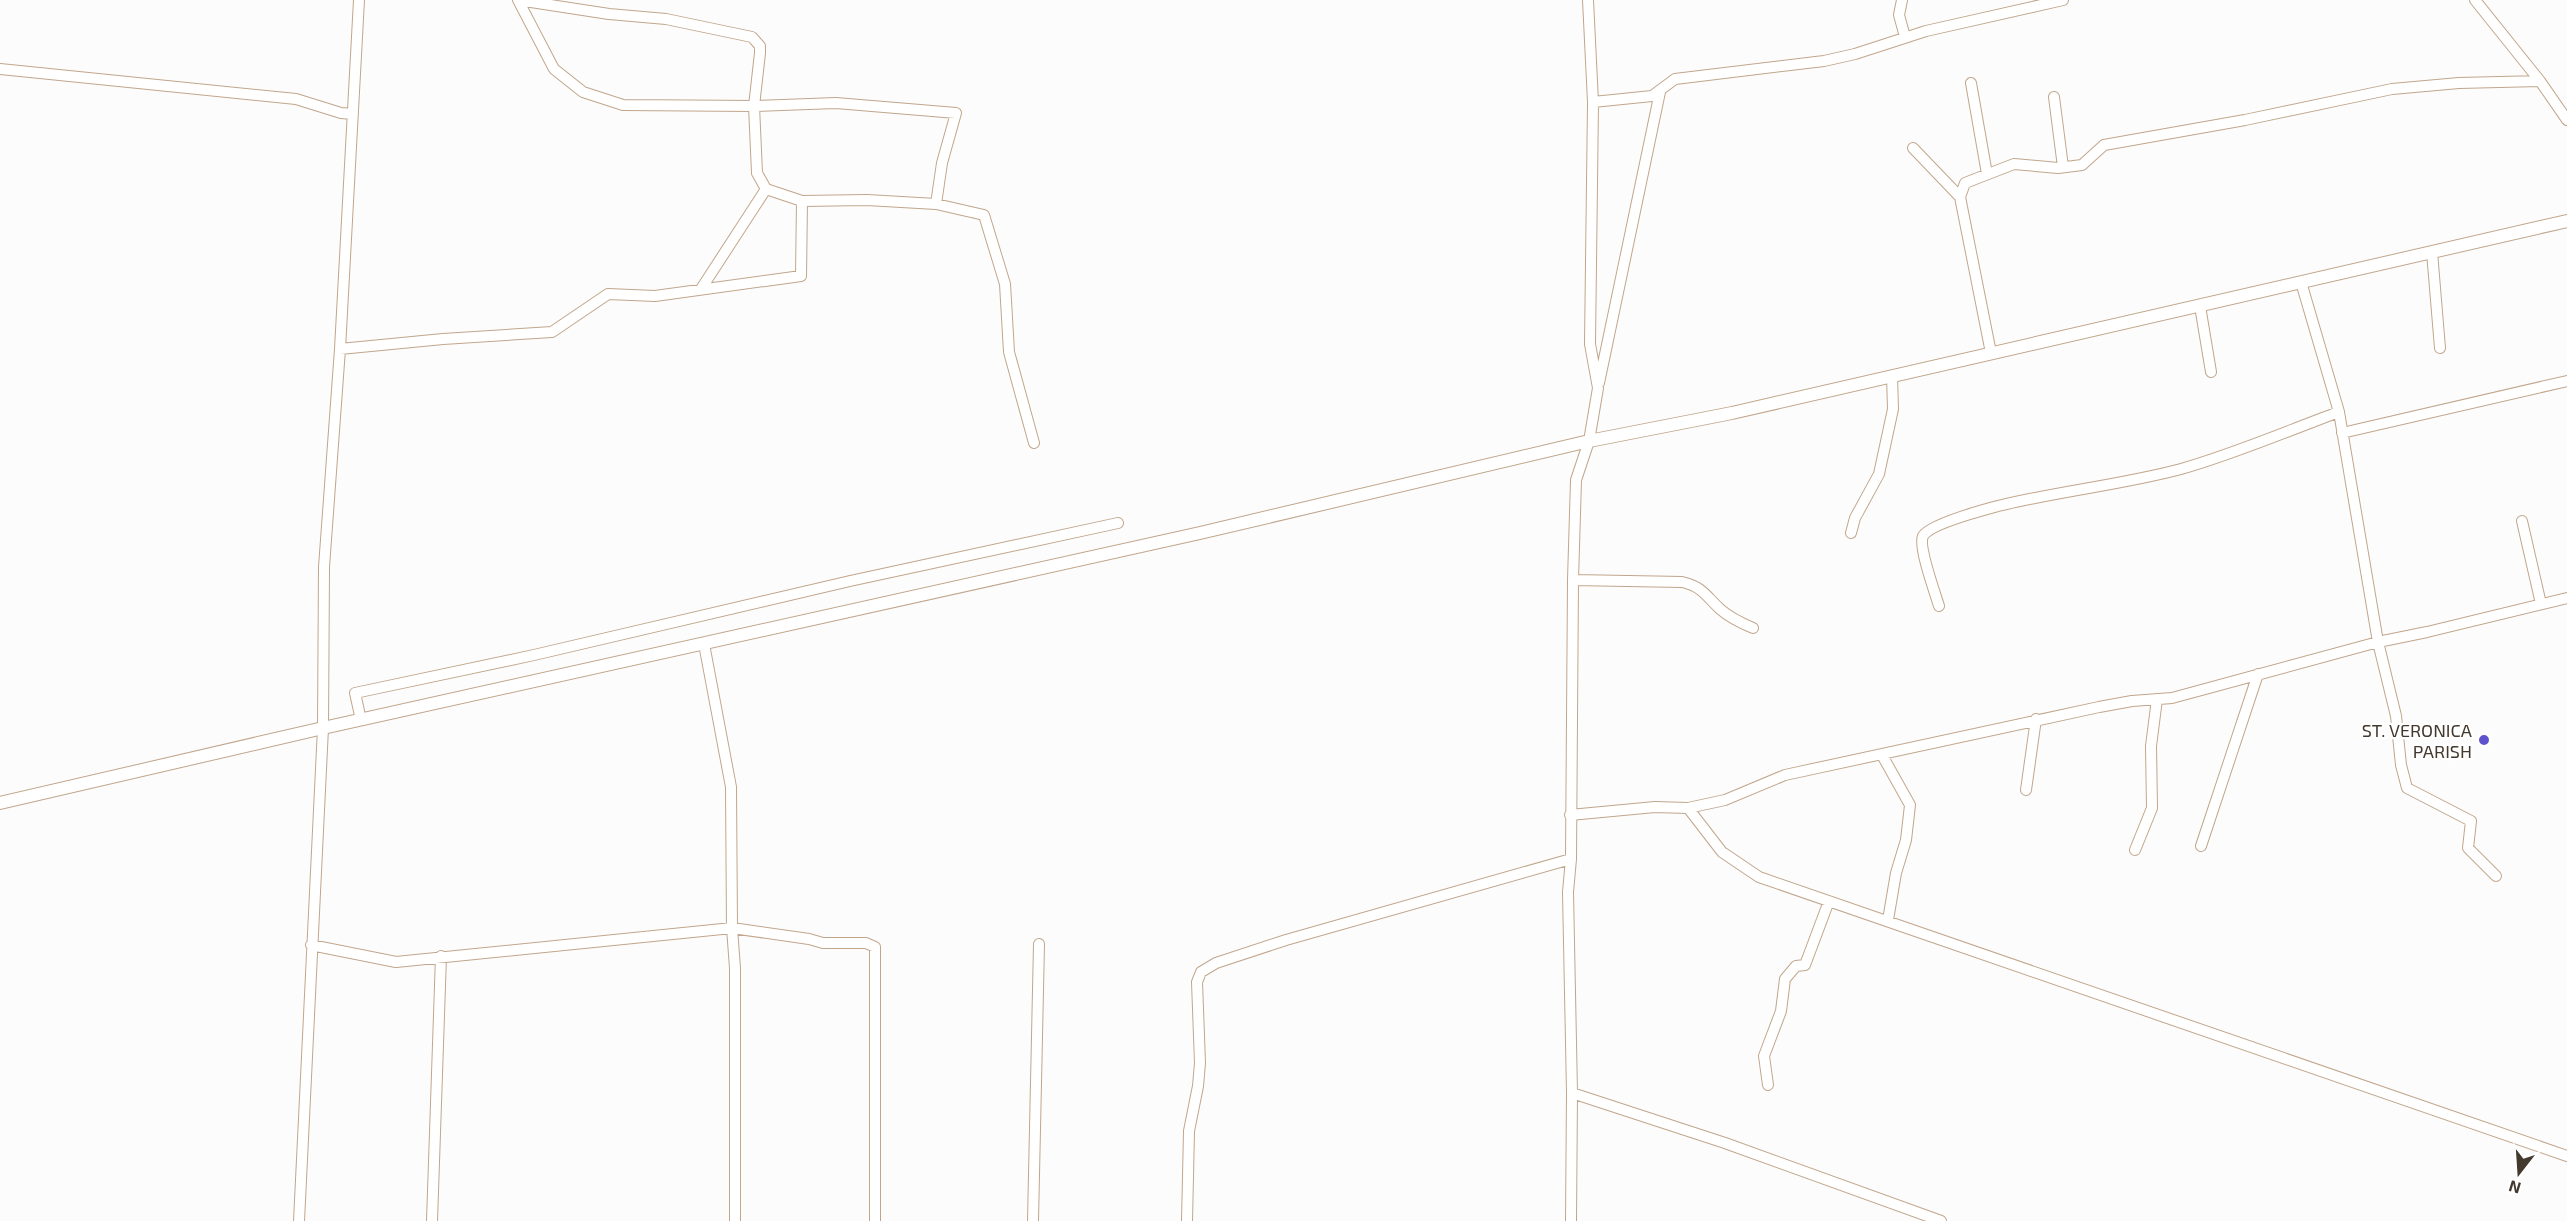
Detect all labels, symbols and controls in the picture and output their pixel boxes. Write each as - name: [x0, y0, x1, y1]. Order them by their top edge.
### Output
- place label: ST. VERONICA PARISH: [2362, 719, 2473, 762]
- marker: ST. VERONICA PARISH: [2477, 733, 2491, 747]
- north arrow: [2489, 1143, 2549, 1203]
- text: N: [2506, 1177, 2523, 1199]

